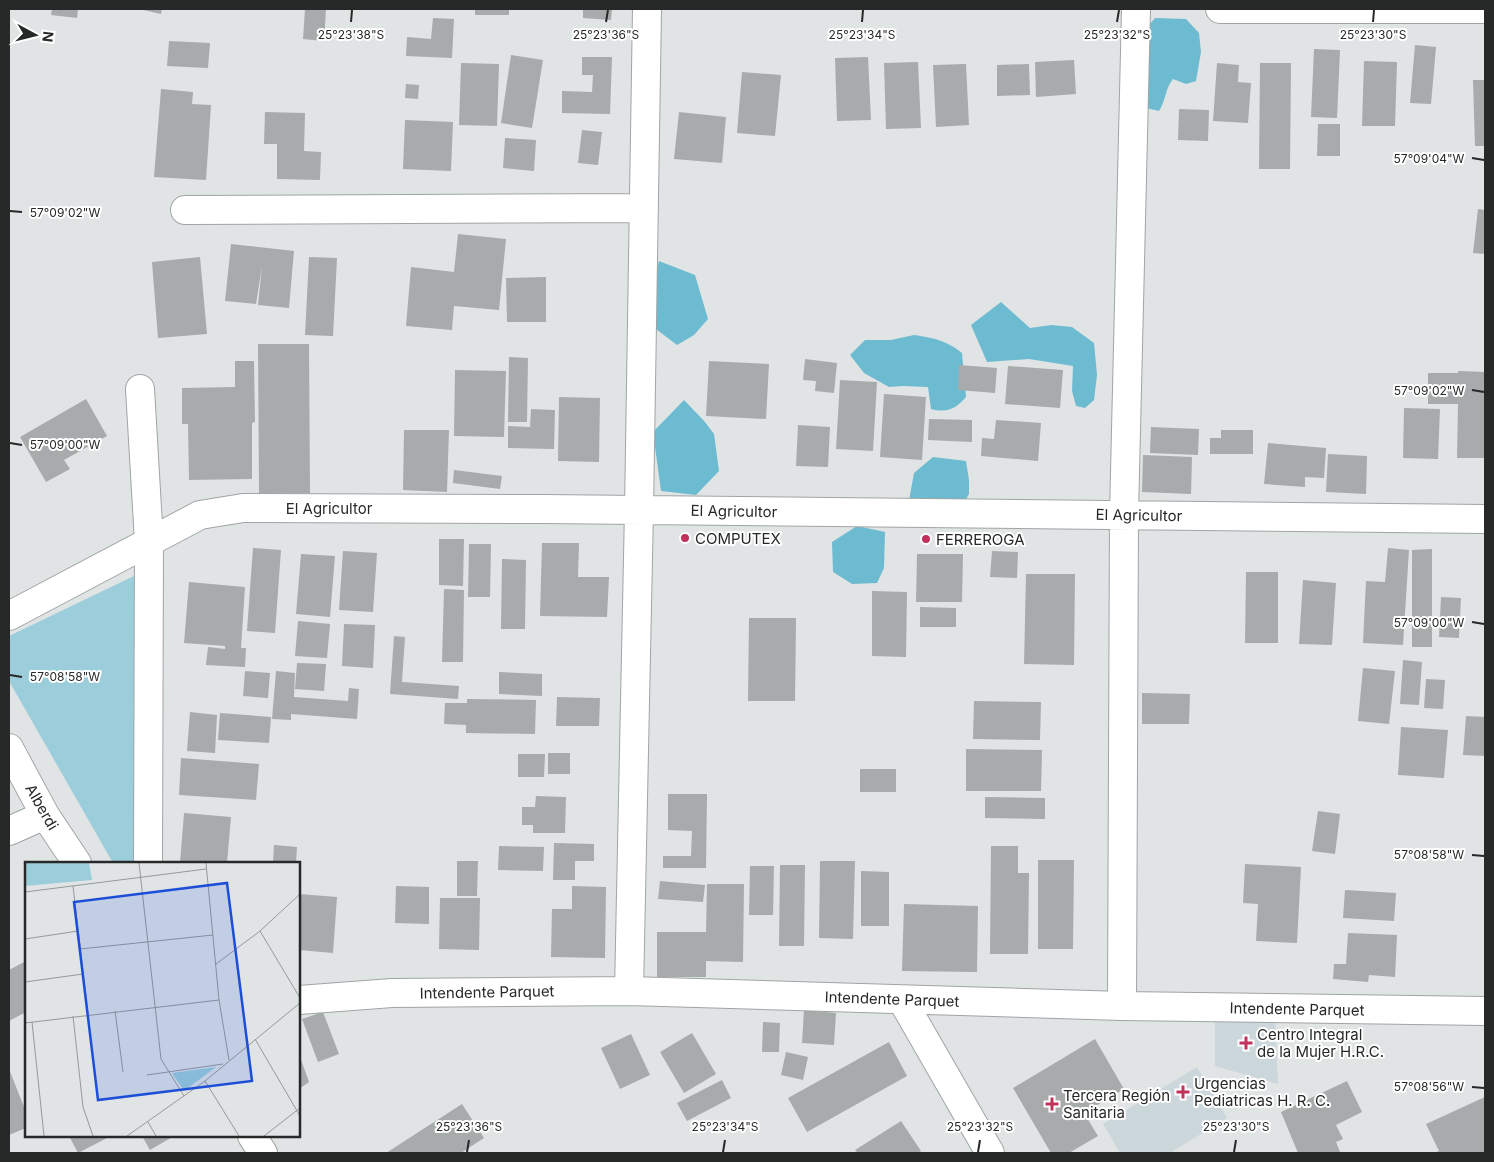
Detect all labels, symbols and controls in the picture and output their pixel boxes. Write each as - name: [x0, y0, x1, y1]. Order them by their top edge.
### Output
- north arrow: [10, 10, 60, 60]
- text: 25°23'38"S: [318, 27, 385, 42]
- text: 25°23'36"S: [573, 27, 640, 42]
- text: 25°23'34"S: [829, 27, 896, 42]
- text: 25°23'32"S: [1084, 27, 1151, 42]
- text: 25°23'30"S: [1340, 27, 1407, 42]
- text: N: [39, 30, 57, 43]
- text: 57°09'04"W: [1394, 151, 1465, 166]
- text: 57°09'02"W: [30, 205, 100, 220]
- text: 57°09'02"W: [1394, 383, 1464, 398]
- text: 57°09'00"W: [30, 437, 101, 452]
- street label: El Agricultor: [286, 499, 373, 518]
- street label: El Agricultor: [691, 501, 778, 521]
- street label: El Agricultor: [1096, 505, 1183, 525]
- place label: COMPUTEX: [695, 529, 781, 548]
- place label: FERREROGA: [936, 530, 1025, 549]
- marker: COMPUTEX: [679, 532, 691, 544]
- marker: FERREROGA: [920, 533, 932, 545]
- text: 57°09'00"W: [1394, 615, 1465, 630]
- text: 57°08'58"W: [30, 669, 100, 684]
- street label: Alberdi: [21, 781, 63, 833]
- text: 57°08'58"W: [1394, 847, 1464, 862]
- inset map: [25, 862, 300, 1137]
- street label: Intendente Parquet: [419, 981, 555, 1003]
- street label: Intendente Parquet: [824, 987, 960, 1011]
- street label: Intendente Parquet: [1229, 998, 1365, 1020]
- place label: Centro Integral de la Mujer H.R.C.: [1257, 1025, 1384, 1061]
- marker: Centro Integral de la Mujer H.R.C.: [1239, 1036, 1253, 1050]
- place label: Urgencias Pediatricas H. R. C.: [1194, 1074, 1330, 1110]
- text: 57°08'56"W: [1394, 1079, 1464, 1094]
- marker: Urgencias Pediatricas H. R. C.: [1176, 1085, 1190, 1099]
- place label: Tercera Región Sanitaria: [1063, 1086, 1170, 1122]
- marker: Tercera Región Sanitaria: [1045, 1097, 1059, 1111]
- text: 25°23'36"S: [436, 1119, 503, 1134]
- text: 25°23'34"S: [692, 1119, 759, 1134]
- text: 25°23'32"S: [947, 1119, 1014, 1134]
- text: 25°23'30"S: [1203, 1119, 1270, 1134]

